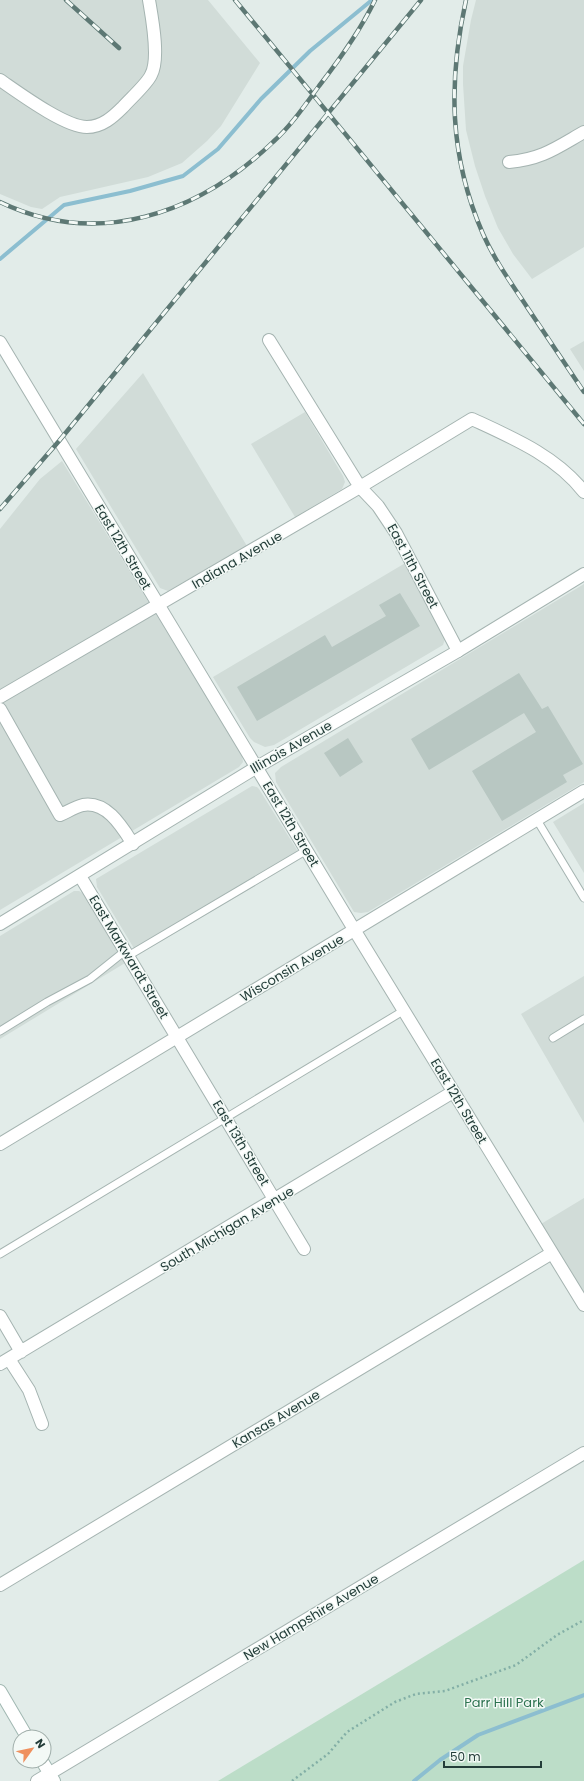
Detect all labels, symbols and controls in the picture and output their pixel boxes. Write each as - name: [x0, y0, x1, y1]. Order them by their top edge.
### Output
- street label: East 12th Street: [90, 501, 156, 594]
- street label: East 11th Street: [383, 520, 443, 612]
- street label: Indiana Avenue: [188, 526, 286, 594]
- street label: Illinois Avenue: [247, 716, 335, 778]
- street label: East 12th Street: [258, 778, 324, 871]
- street label: East Markwardt Street: [84, 892, 174, 1023]
- street label: Wisconsin Avenue: [237, 930, 347, 1006]
- street label: East 12th Street: [426, 1055, 492, 1148]
- street label: East 13th Street: [208, 1097, 274, 1190]
- street label: South Michigan Avenue: [157, 1182, 297, 1276]
- street label: Kansas Avenue: [228, 1385, 324, 1453]
- street label: New Hampshire Avenue: [240, 1569, 382, 1665]
- park label: Parr Hill Park: [464, 1693, 544, 1712]
- north arrow: [12, 1729, 52, 1769]
- text: N: [31, 1736, 49, 1751]
- scale bar: [444, 1743, 541, 1769]
- text: 50 m: [450, 1748, 481, 1765]

